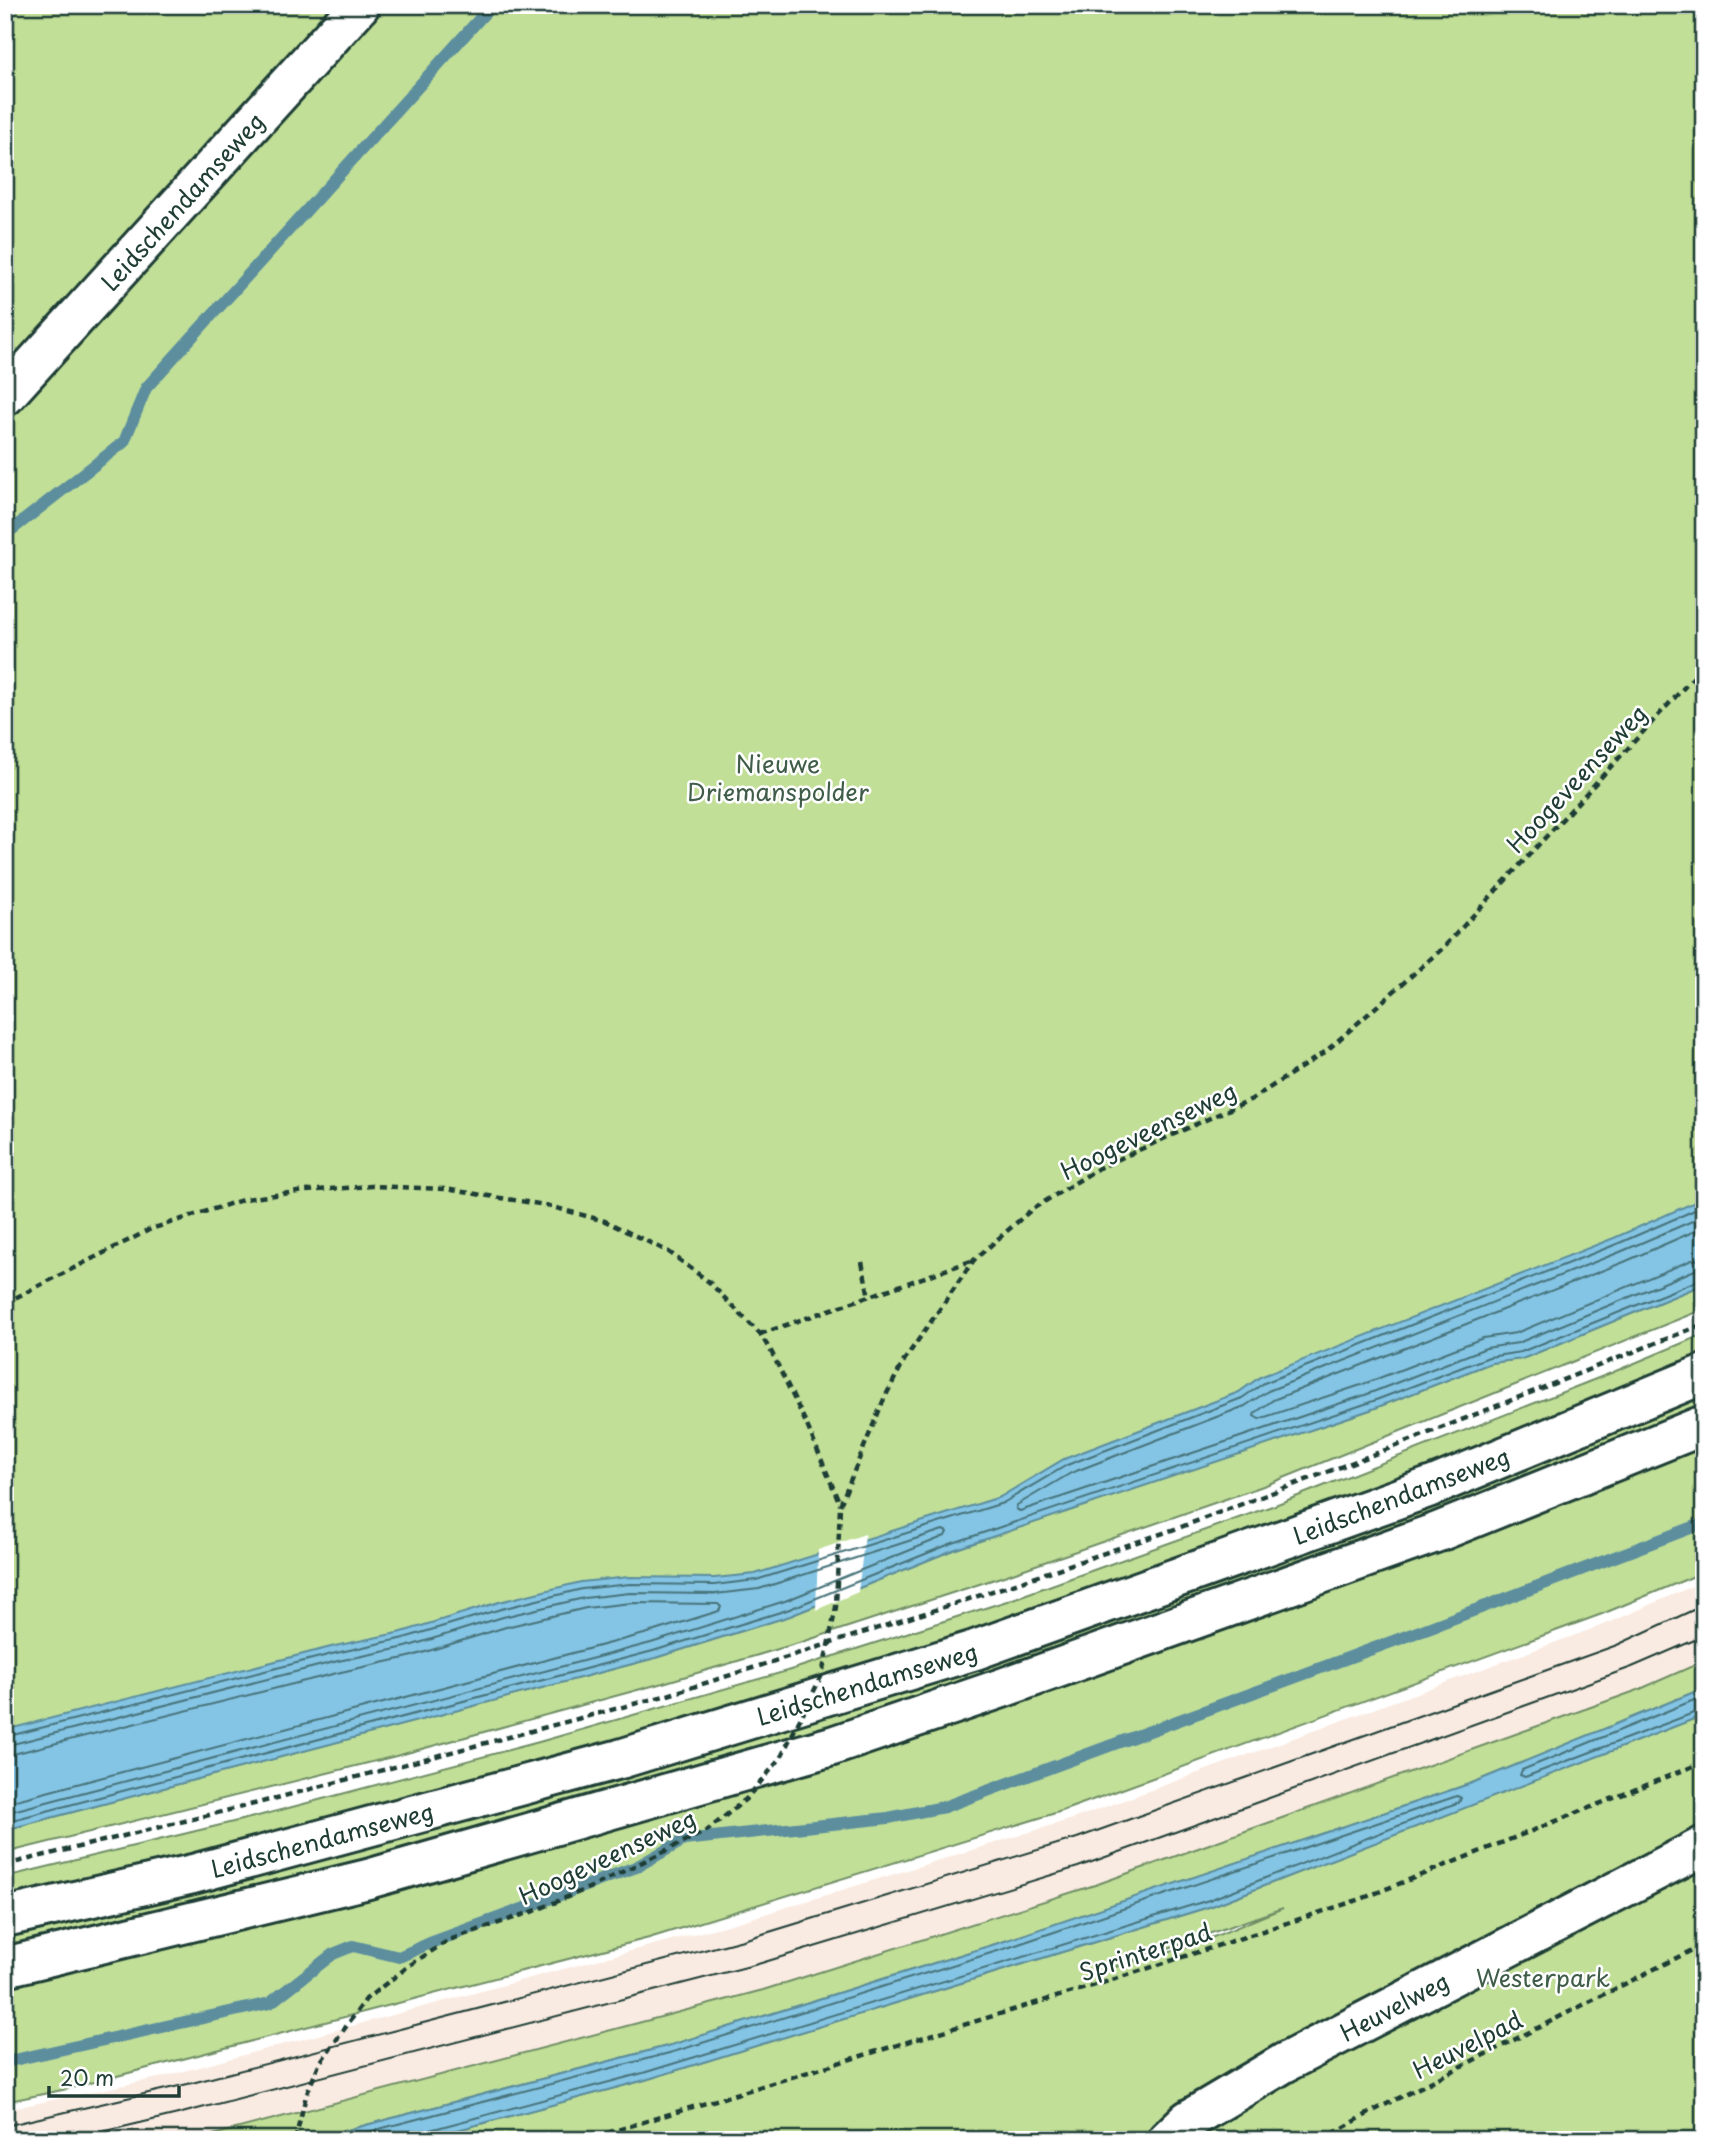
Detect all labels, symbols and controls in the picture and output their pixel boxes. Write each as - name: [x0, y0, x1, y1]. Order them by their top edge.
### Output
- street label: Leidschendamseweg: [92, 104, 272, 298]
- street label: Hoogeveenseweg: [1497, 695, 1655, 861]
- park label: Nieuwe Driemanspolder: [687, 745, 869, 809]
- street label: Hoogeveenseweg: [1054, 1072, 1242, 1188]
- street label: Leidschendamseweg: [1287, 1437, 1515, 1553]
- street label: Leidschendamseweg: [752, 1632, 982, 1734]
- street label: Leidschendamseweg: [206, 1792, 438, 1886]
- street label: Hoogeveenseweg: [512, 1799, 702, 1913]
- street label: Sprinterpad: [1074, 1913, 1216, 1989]
- park label: Westerpark: [1476, 1959, 1610, 1995]
- street label: Heuvelweg: [1333, 1962, 1455, 2050]
- street label: Heuvelpad: [1406, 2001, 1528, 2087]
- scale bar: [49, 2054, 178, 2098]
- text: 20 m: [60, 2061, 114, 2093]

